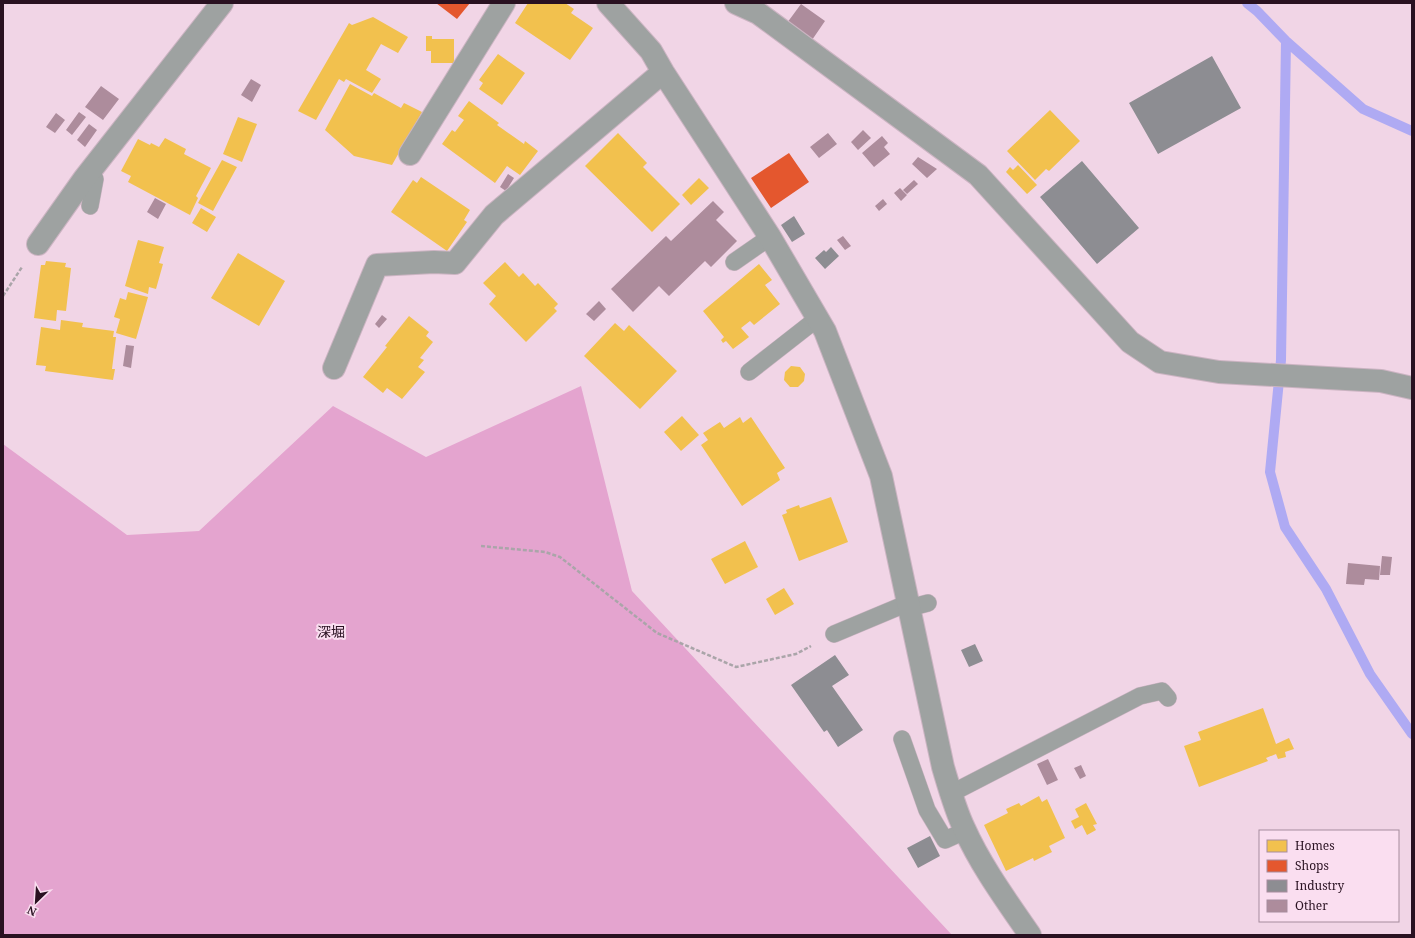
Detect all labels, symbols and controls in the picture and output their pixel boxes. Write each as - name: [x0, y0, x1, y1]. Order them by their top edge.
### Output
- district label: 深堀: [317, 622, 345, 641]
- legend: [1259, 830, 1399, 922]
- text: Homes: [1295, 837, 1335, 854]
- text: Shops: [1295, 857, 1329, 874]
- text: Industry: [1295, 877, 1344, 894]
- north arrow: [16, 882, 56, 922]
- text: Other: [1295, 897, 1328, 914]
- text: N: [24, 903, 39, 920]

